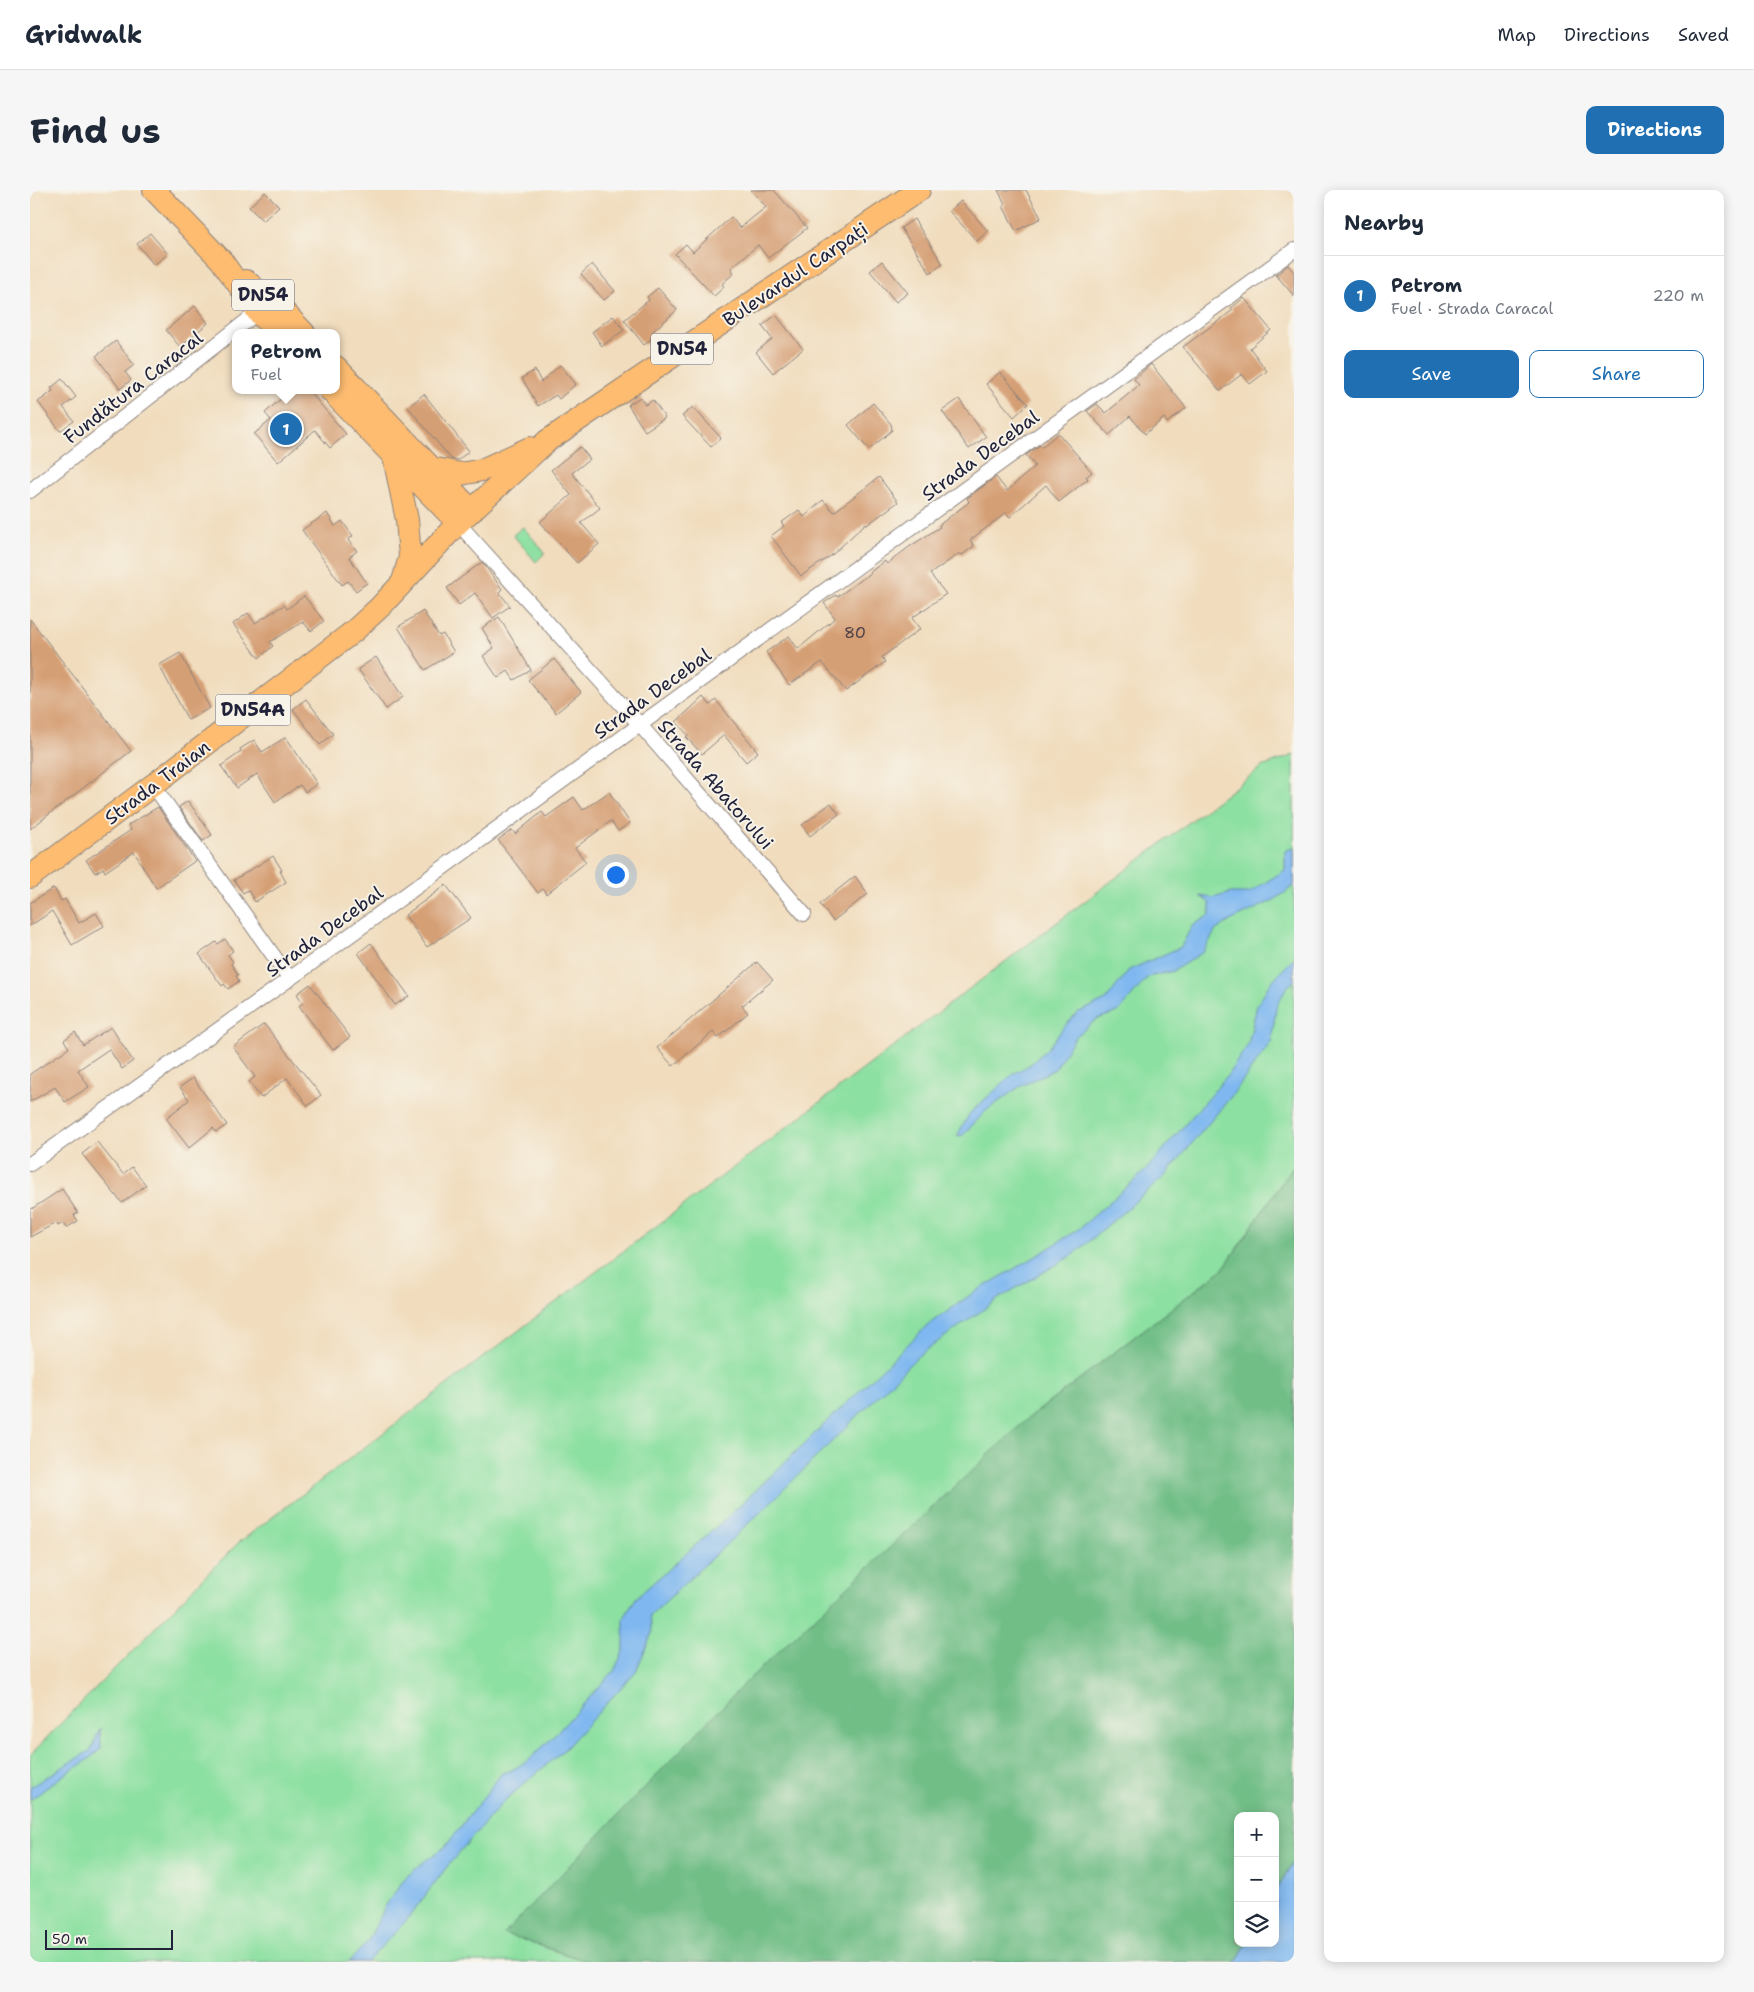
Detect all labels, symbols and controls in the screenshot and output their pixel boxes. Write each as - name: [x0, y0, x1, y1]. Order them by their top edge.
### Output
- text: Gridwalk: [25, 19, 142, 51]
- text: Map: [1498, 23, 1536, 47]
- text: Directions: [1564, 23, 1650, 47]
- text: Saved: [1678, 23, 1729, 47]
- button: Directions: [1586, 106, 1724, 154]
- text: Find us: [30, 107, 161, 154]
- text: Nearby: [1344, 209, 1424, 237]
- street label: Bulevardul Carpați: [718, 216, 873, 333]
- text: Petrom: [1391, 273, 1462, 298]
- road number: DN54: [232, 280, 294, 310]
- text: 1: [1356, 285, 1364, 306]
- text: 220 m: [1652, 285, 1704, 306]
- text: Fuel · Strada Caracal: [1391, 298, 1553, 319]
- street label: Fundătura Caracal: [59, 325, 208, 450]
- popup: [232, 329, 340, 394]
- road number: DN54: [651, 334, 713, 364]
- text: Petrom: [250, 339, 322, 364]
- button: Save: [1344, 350, 1519, 398]
- button: Share: [1529, 350, 1704, 398]
- text: Fuel: [250, 364, 282, 385]
- street label: Strada Decebal: [917, 404, 1044, 507]
- pin: 1: [270, 410, 302, 448]
- house number: 80: [844, 622, 866, 643]
- street label: Strada Decebal: [589, 642, 716, 745]
- road number: DN54A: [216, 694, 290, 726]
- street label: Strada Abatorului: [652, 714, 779, 855]
- street label: Strada Traian: [99, 734, 215, 830]
- your location: [603, 862, 629, 888]
- street label: Strada Decebal: [261, 880, 388, 983]
- map controls: [1234, 1812, 1279, 1947]
- button: +: [1234, 1812, 1279, 1857]
- button: −: [1234, 1857, 1279, 1902]
- button: layers: [1234, 1902, 1279, 1947]
- scale bar: [45, 1927, 172, 1950]
- text: 50 m: [52, 1930, 87, 1948]

